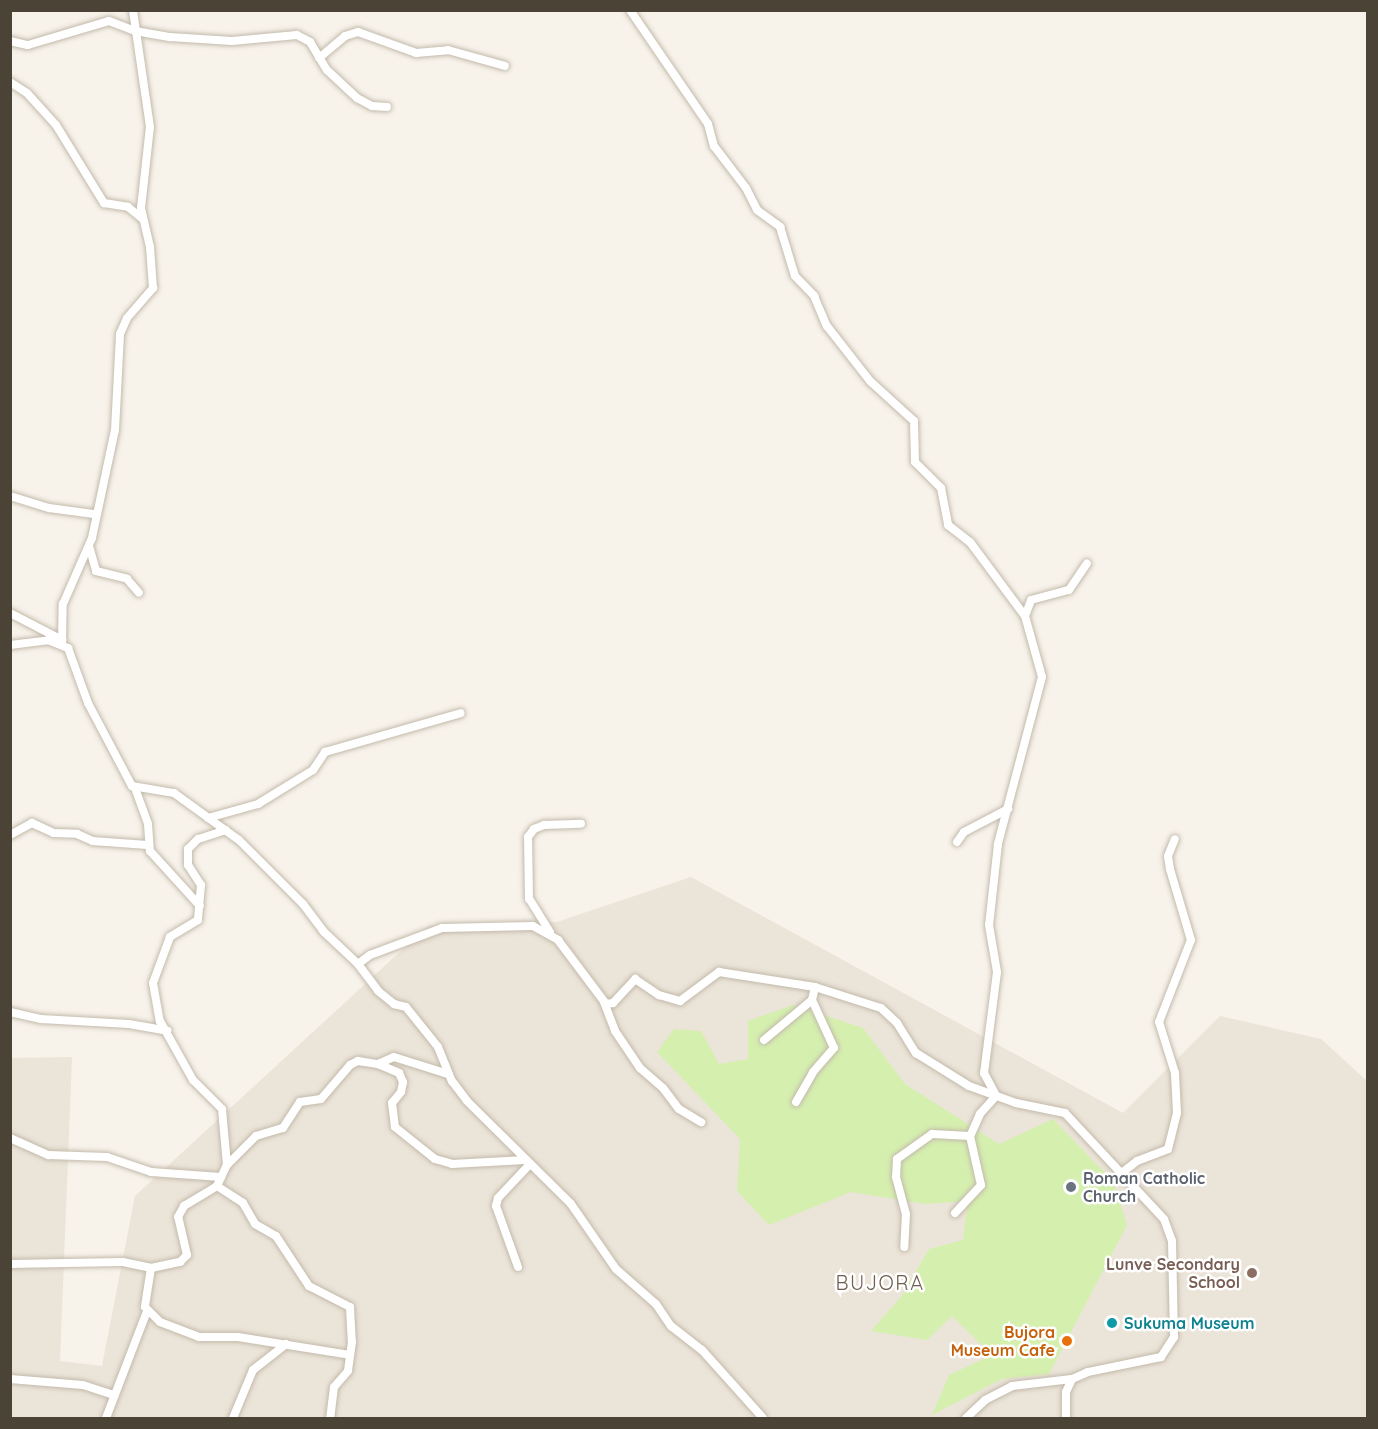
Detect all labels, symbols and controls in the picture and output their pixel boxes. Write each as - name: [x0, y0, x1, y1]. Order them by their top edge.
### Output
- place label: Roman Catholic Church: [1083, 1168, 1205, 1206]
- marker: Roman Catholic Church: [1064, 1180, 1078, 1194]
- place label: Lunve Secondary School: [1106, 1254, 1240, 1292]
- marker: Lunve Secondary School: [1245, 1266, 1259, 1280]
- district label: BUJORA: [835, 1270, 925, 1294]
- place label: Sukuma Museum: [1124, 1313, 1254, 1333]
- marker: Sukuma Museum: [1105, 1316, 1119, 1330]
- place label: Bujora Museum Cafe: [951, 1322, 1055, 1360]
- marker: Bujora Museum Cafe: [1060, 1334, 1074, 1348]

